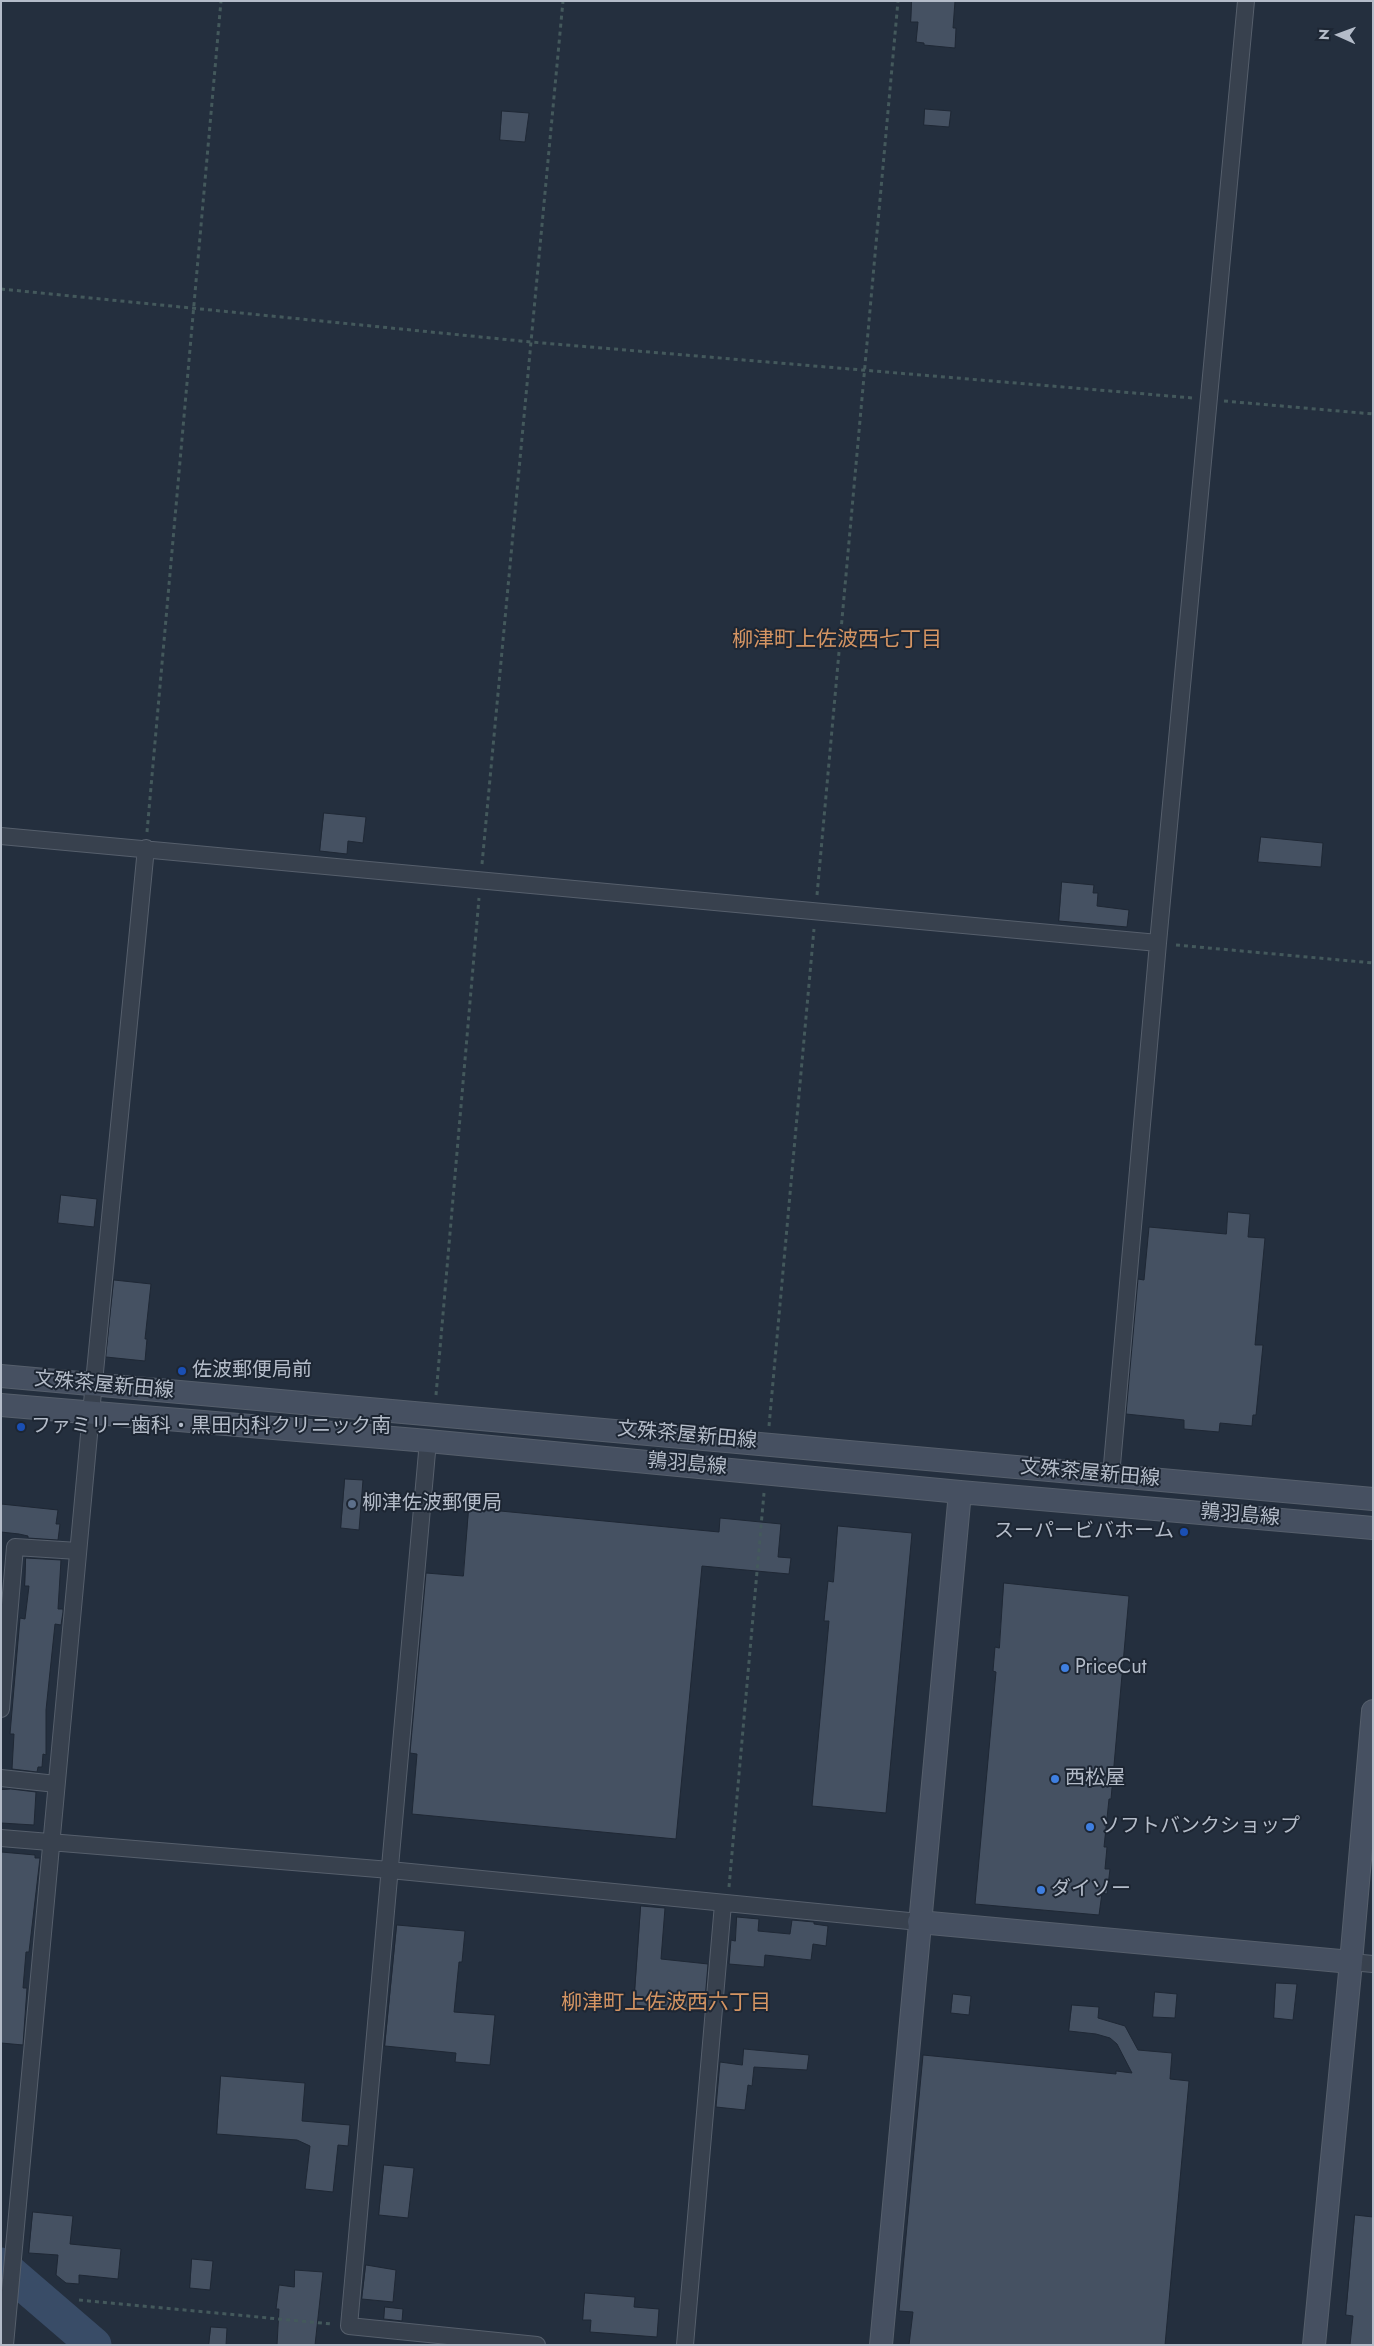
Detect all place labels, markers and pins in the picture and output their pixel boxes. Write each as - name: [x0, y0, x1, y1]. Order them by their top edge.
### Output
- place label: 佐波郵便局前: [192, 1359, 312, 1383]
- marker: 佐波郵便局前: [176, 1365, 188, 1377]
- place label: ファミリー歯科・黒田内科クリニック南: [31, 1415, 391, 1439]
- marker: ファミリー歯科・黒田内科クリニック南: [15, 1421, 27, 1433]
- place label: 柳津佐波郵便局: [362, 1492, 502, 1516]
- marker: 柳津佐波郵便局: [346, 1498, 358, 1510]
- place label: スーパービバホーム: [994, 1520, 1174, 1544]
- marker: スーパービバホーム: [1178, 1526, 1190, 1538]
- place label: PriceCut: [1075, 1656, 1146, 1680]
- marker: PriceCut: [1059, 1662, 1071, 1674]
- place label: 西松屋: [1065, 1767, 1125, 1791]
- marker: 西松屋: [1049, 1773, 1061, 1785]
- place label: ソフトバンクショップ: [1100, 1815, 1300, 1839]
- marker: ソフトバンクショップ: [1084, 1821, 1096, 1833]
- place label: ダイソー: [1051, 1878, 1131, 1902]
- marker: ダイソー: [1035, 1884, 1047, 1896]

